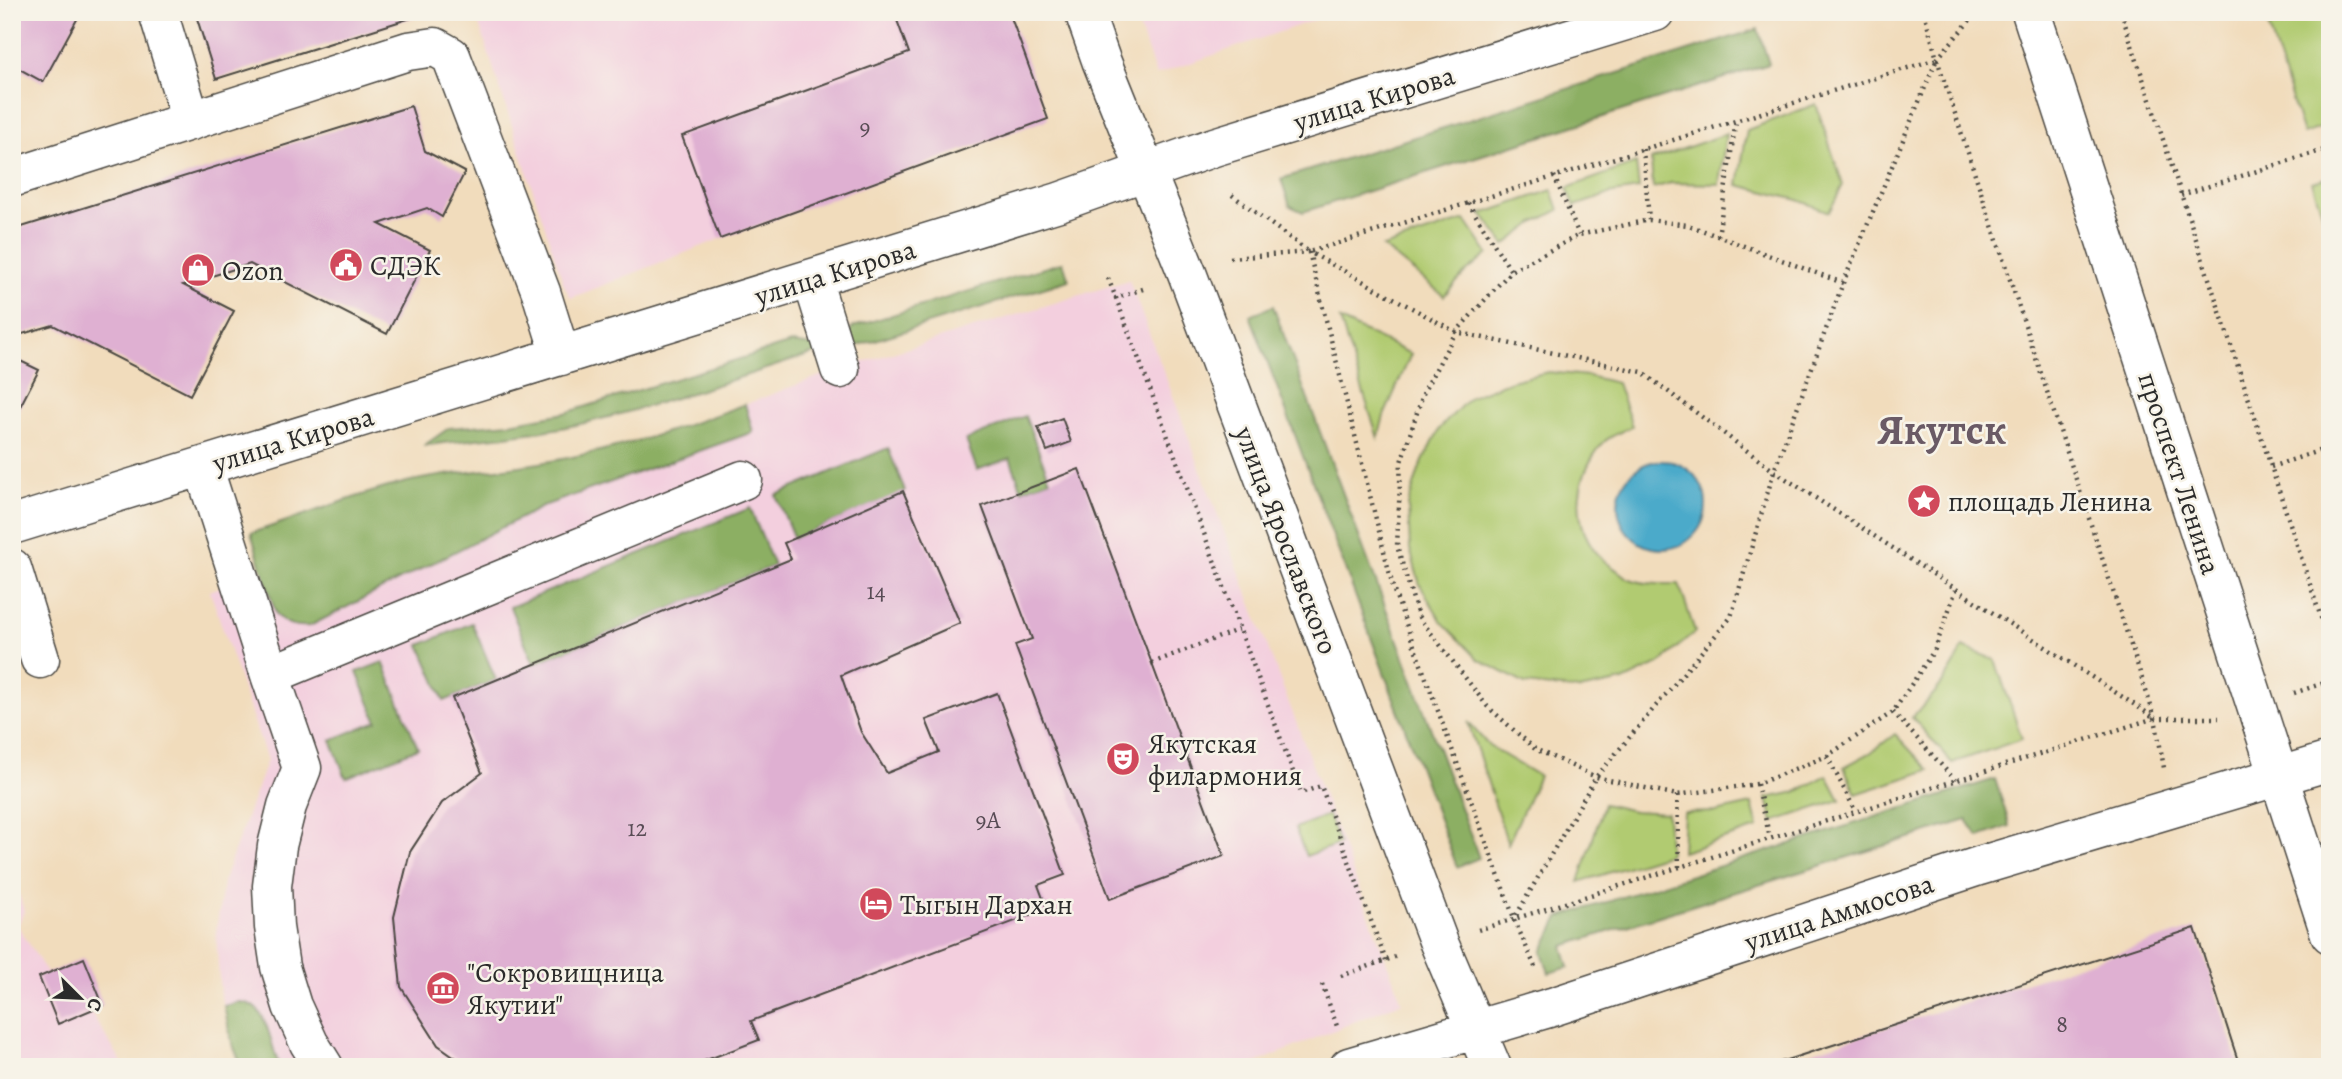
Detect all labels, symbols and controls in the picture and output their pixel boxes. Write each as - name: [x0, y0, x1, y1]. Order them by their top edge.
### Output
- street label: улица Кирова: [1288, 56, 1460, 142]
- house number: 9: [860, 111, 870, 143]
- street label: улица Кирова: [749, 230, 921, 316]
- public building icon: СДЭК: [327, 246, 365, 284]
- place label: СДЭК: [370, 247, 441, 285]
- shop icon: Ozon: [179, 251, 217, 289]
- place label: Ozon: [222, 252, 284, 290]
- street label: проспект Ленина: [2128, 367, 2230, 579]
- street label: улица Кирова: [207, 397, 379, 483]
- district label: Якутск: [1877, 401, 2007, 458]
- street label: улица Ярославского: [1225, 420, 1347, 660]
- place icon: площадь Ленина: [1905, 482, 1943, 520]
- place label: площадь Ленина: [1948, 483, 2152, 521]
- house number: 14: [866, 575, 886, 607]
- place label: Якутская филармония: [1148, 725, 1302, 795]
- theatre icon: Якутская филармония: [1104, 740, 1142, 778]
- house number: 9А: [976, 804, 1001, 836]
- house number: 12: [627, 812, 647, 844]
- street label: улица Аммосова: [1739, 864, 1939, 962]
- hotel icon: Тыгын Дархан: [857, 885, 895, 923]
- place label: Тыгын Дархан: [900, 886, 1073, 924]
- place label: "Сокровищница Якутии": [467, 954, 664, 1024]
- north arrow: [46, 964, 116, 1034]
- museum icon: "Сокровищница Якутии": [424, 969, 462, 1007]
- text: С: [80, 994, 109, 1015]
- house number: 8: [2056, 1008, 2068, 1040]

